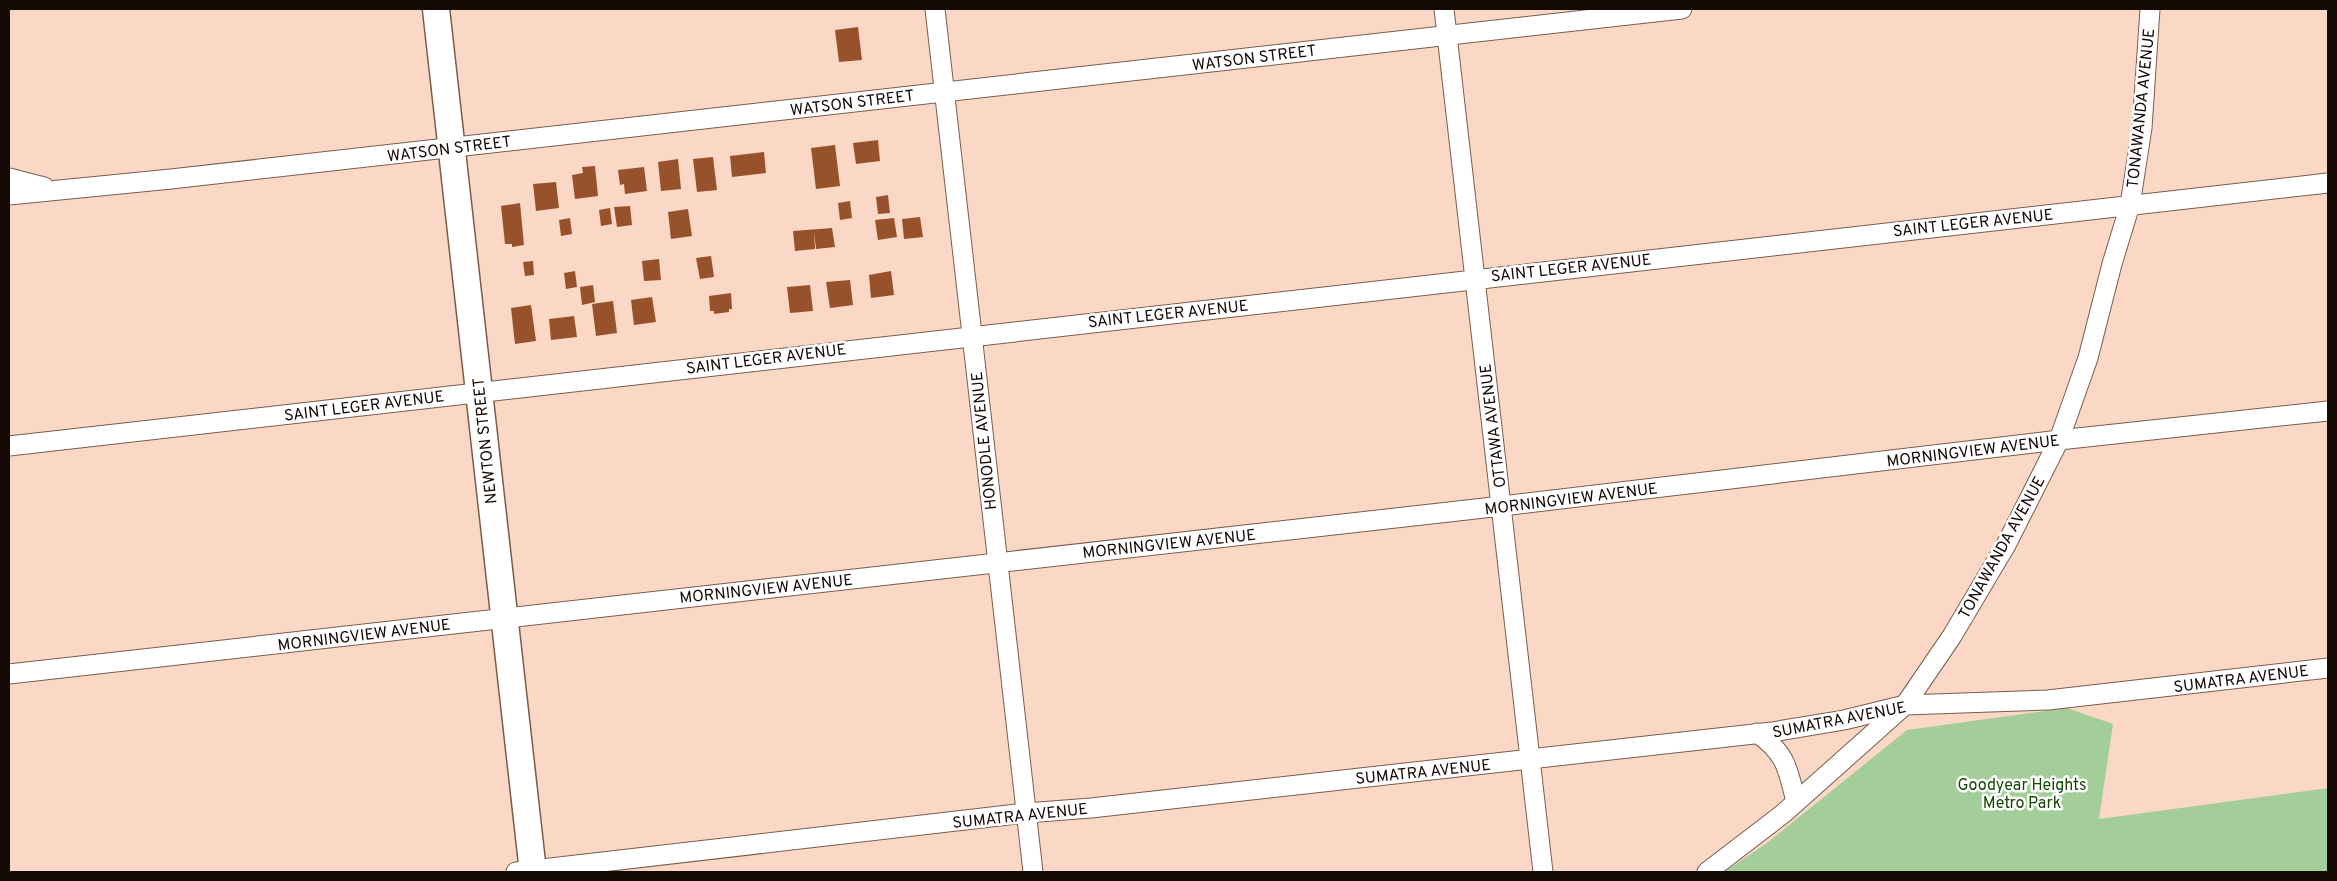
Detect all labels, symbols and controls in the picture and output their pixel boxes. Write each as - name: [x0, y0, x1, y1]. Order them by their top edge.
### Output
- street label: TONAWANDA AVENUE: [2124, 27, 2160, 189]
- street label: WATSON STREET: [1191, 41, 1317, 77]
- street label: WATSON STREET: [789, 86, 915, 122]
- street label: WATSON STREET: [386, 132, 512, 168]
- street label: SAINT LEGER AVENUE: [1892, 206, 2054, 242]
- street label: SAINT LEGER AVENUE: [1490, 251, 1652, 287]
- street label: SAINT LEGER AVENUE: [1087, 297, 1249, 333]
- street label: SAINT LEGER AVENUE: [685, 340, 847, 380]
- street label: OTTAWA AVENUE: [1476, 362, 1512, 489]
- street label: HONODLE AVENUE: [968, 371, 1002, 511]
- street label: NEWTON STREET: [469, 377, 503, 505]
- street label: SAINT LEGER AVENUE: [283, 387, 445, 427]
- street label: MORNINGVIEW AVENUE: [1886, 431, 2061, 473]
- street label: TONAWANDA AVENUE: [1955, 473, 2050, 623]
- street label: MORNINGVIEW AVENUE: [1484, 479, 1659, 521]
- street label: MORNINGVIEW AVENUE: [1082, 526, 1257, 564]
- street label: MORNINGVIEW AVENUE: [679, 571, 854, 609]
- street label: MORNINGVIEW AVENUE: [277, 615, 452, 657]
- street label: SUMATRA AVENUE: [2173, 662, 2310, 698]
- street label: SUMATRA AVENUE: [1771, 698, 1908, 744]
- street label: SUMATRA AVENUE: [1355, 756, 1492, 790]
- park label: Goodyear Heights Metro Park: [1958, 776, 2086, 814]
- street label: SUMATRA AVENUE: [952, 800, 1089, 834]

